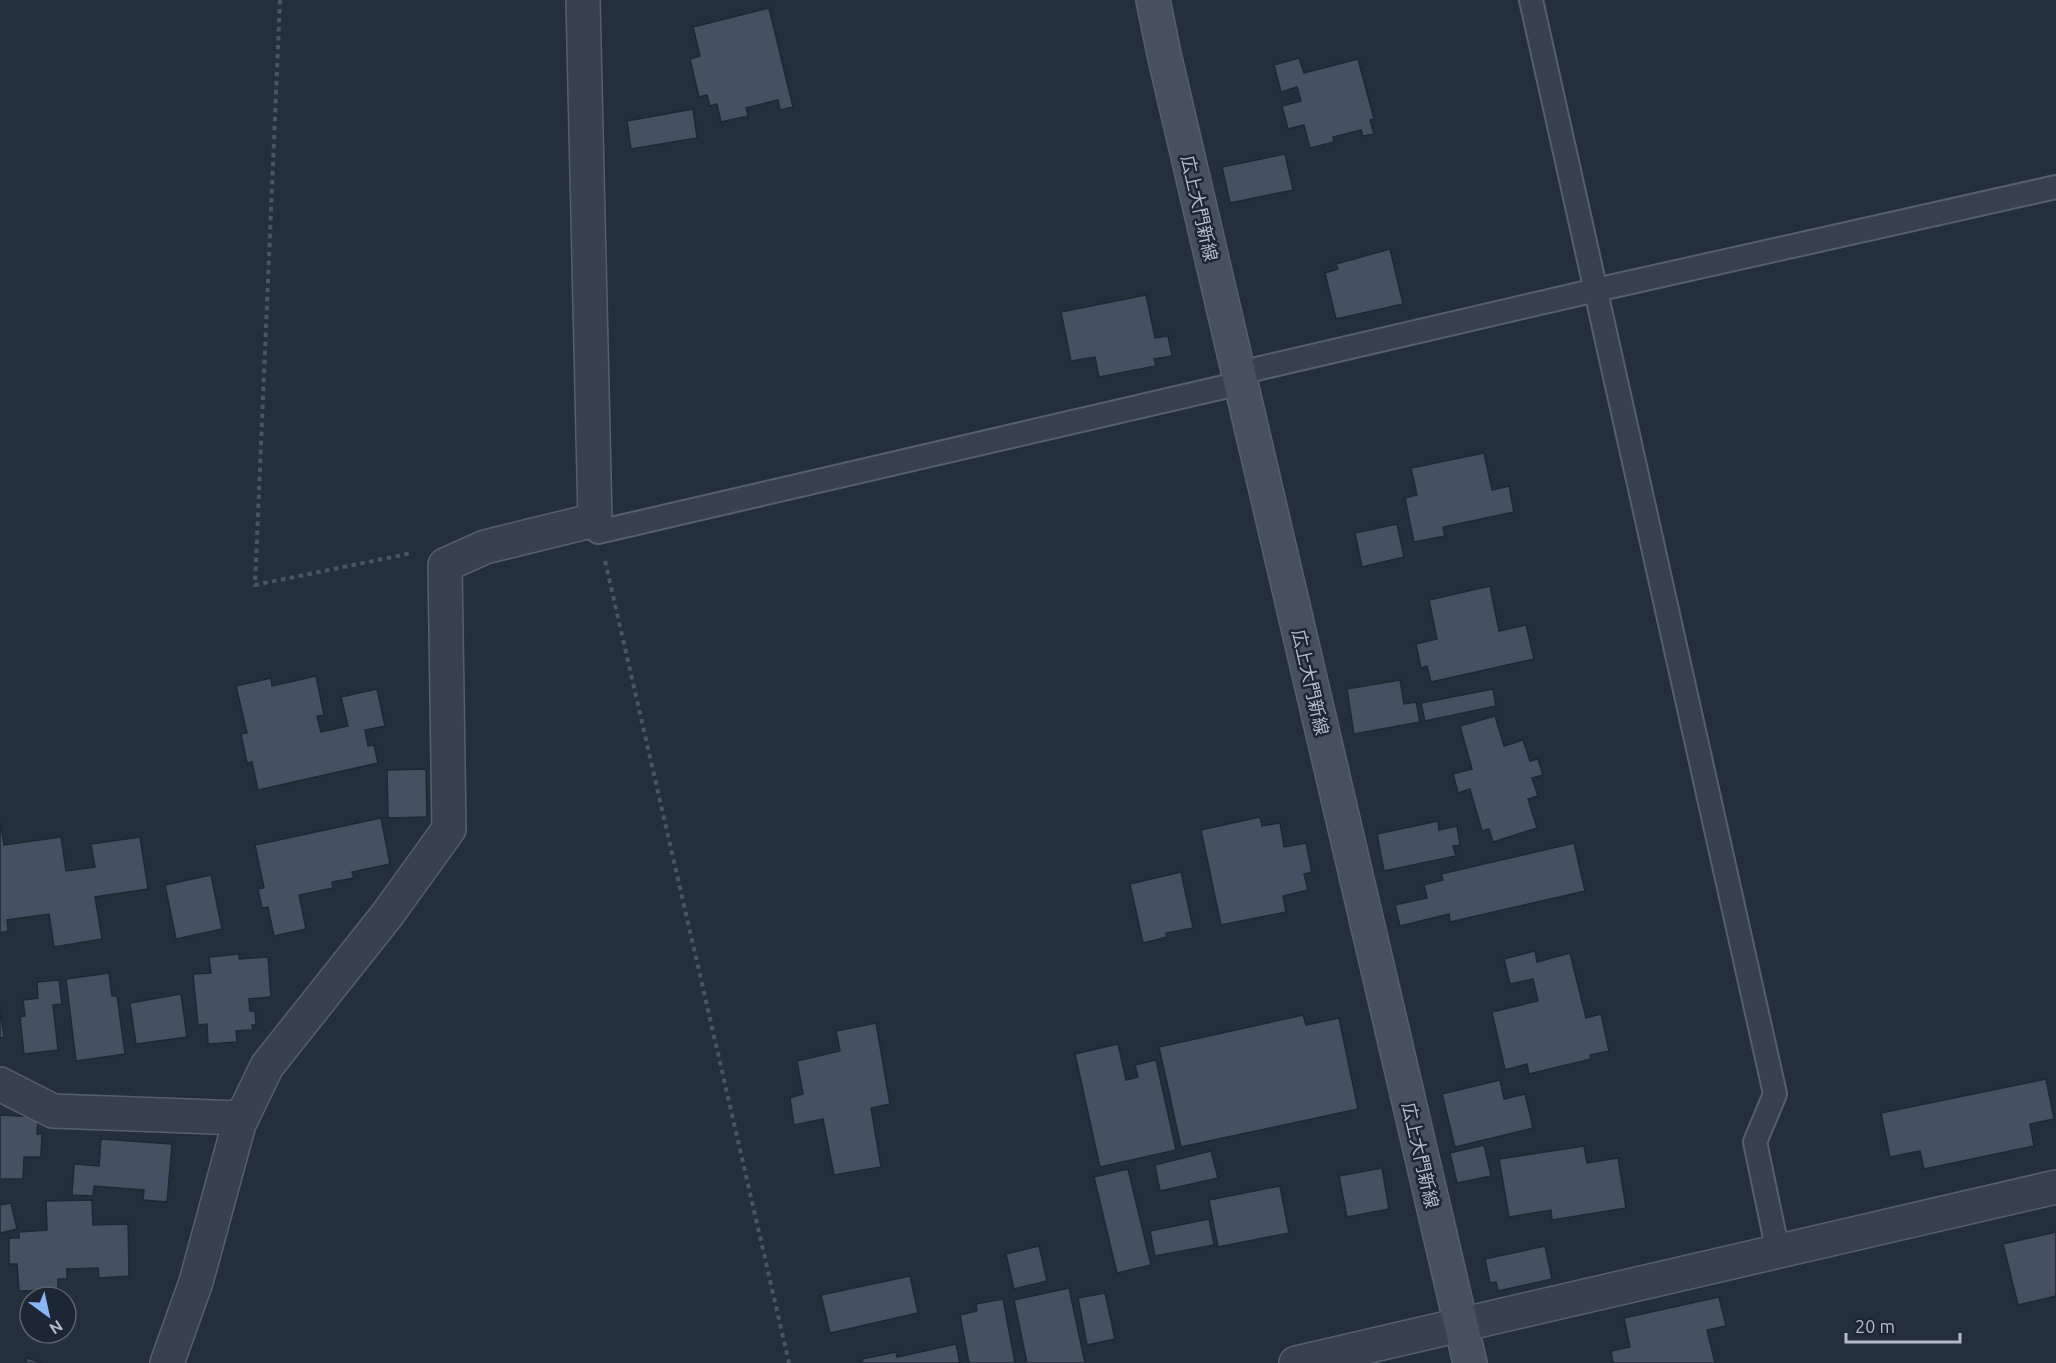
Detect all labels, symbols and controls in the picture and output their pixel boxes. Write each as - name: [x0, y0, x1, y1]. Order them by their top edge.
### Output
- street label: 広上大門新線: [1178, 153, 1222, 263]
- street label: 広上大門新線: [1289, 627, 1333, 737]
- street label: 広上大門新線: [1399, 1100, 1443, 1210]
- north arrow: [18, 1285, 78, 1345]
- scale bar: [1846, 1306, 1960, 1344]
- text: 20 m: [1855, 1316, 1895, 1336]
- text: N: [46, 1317, 66, 1338]

